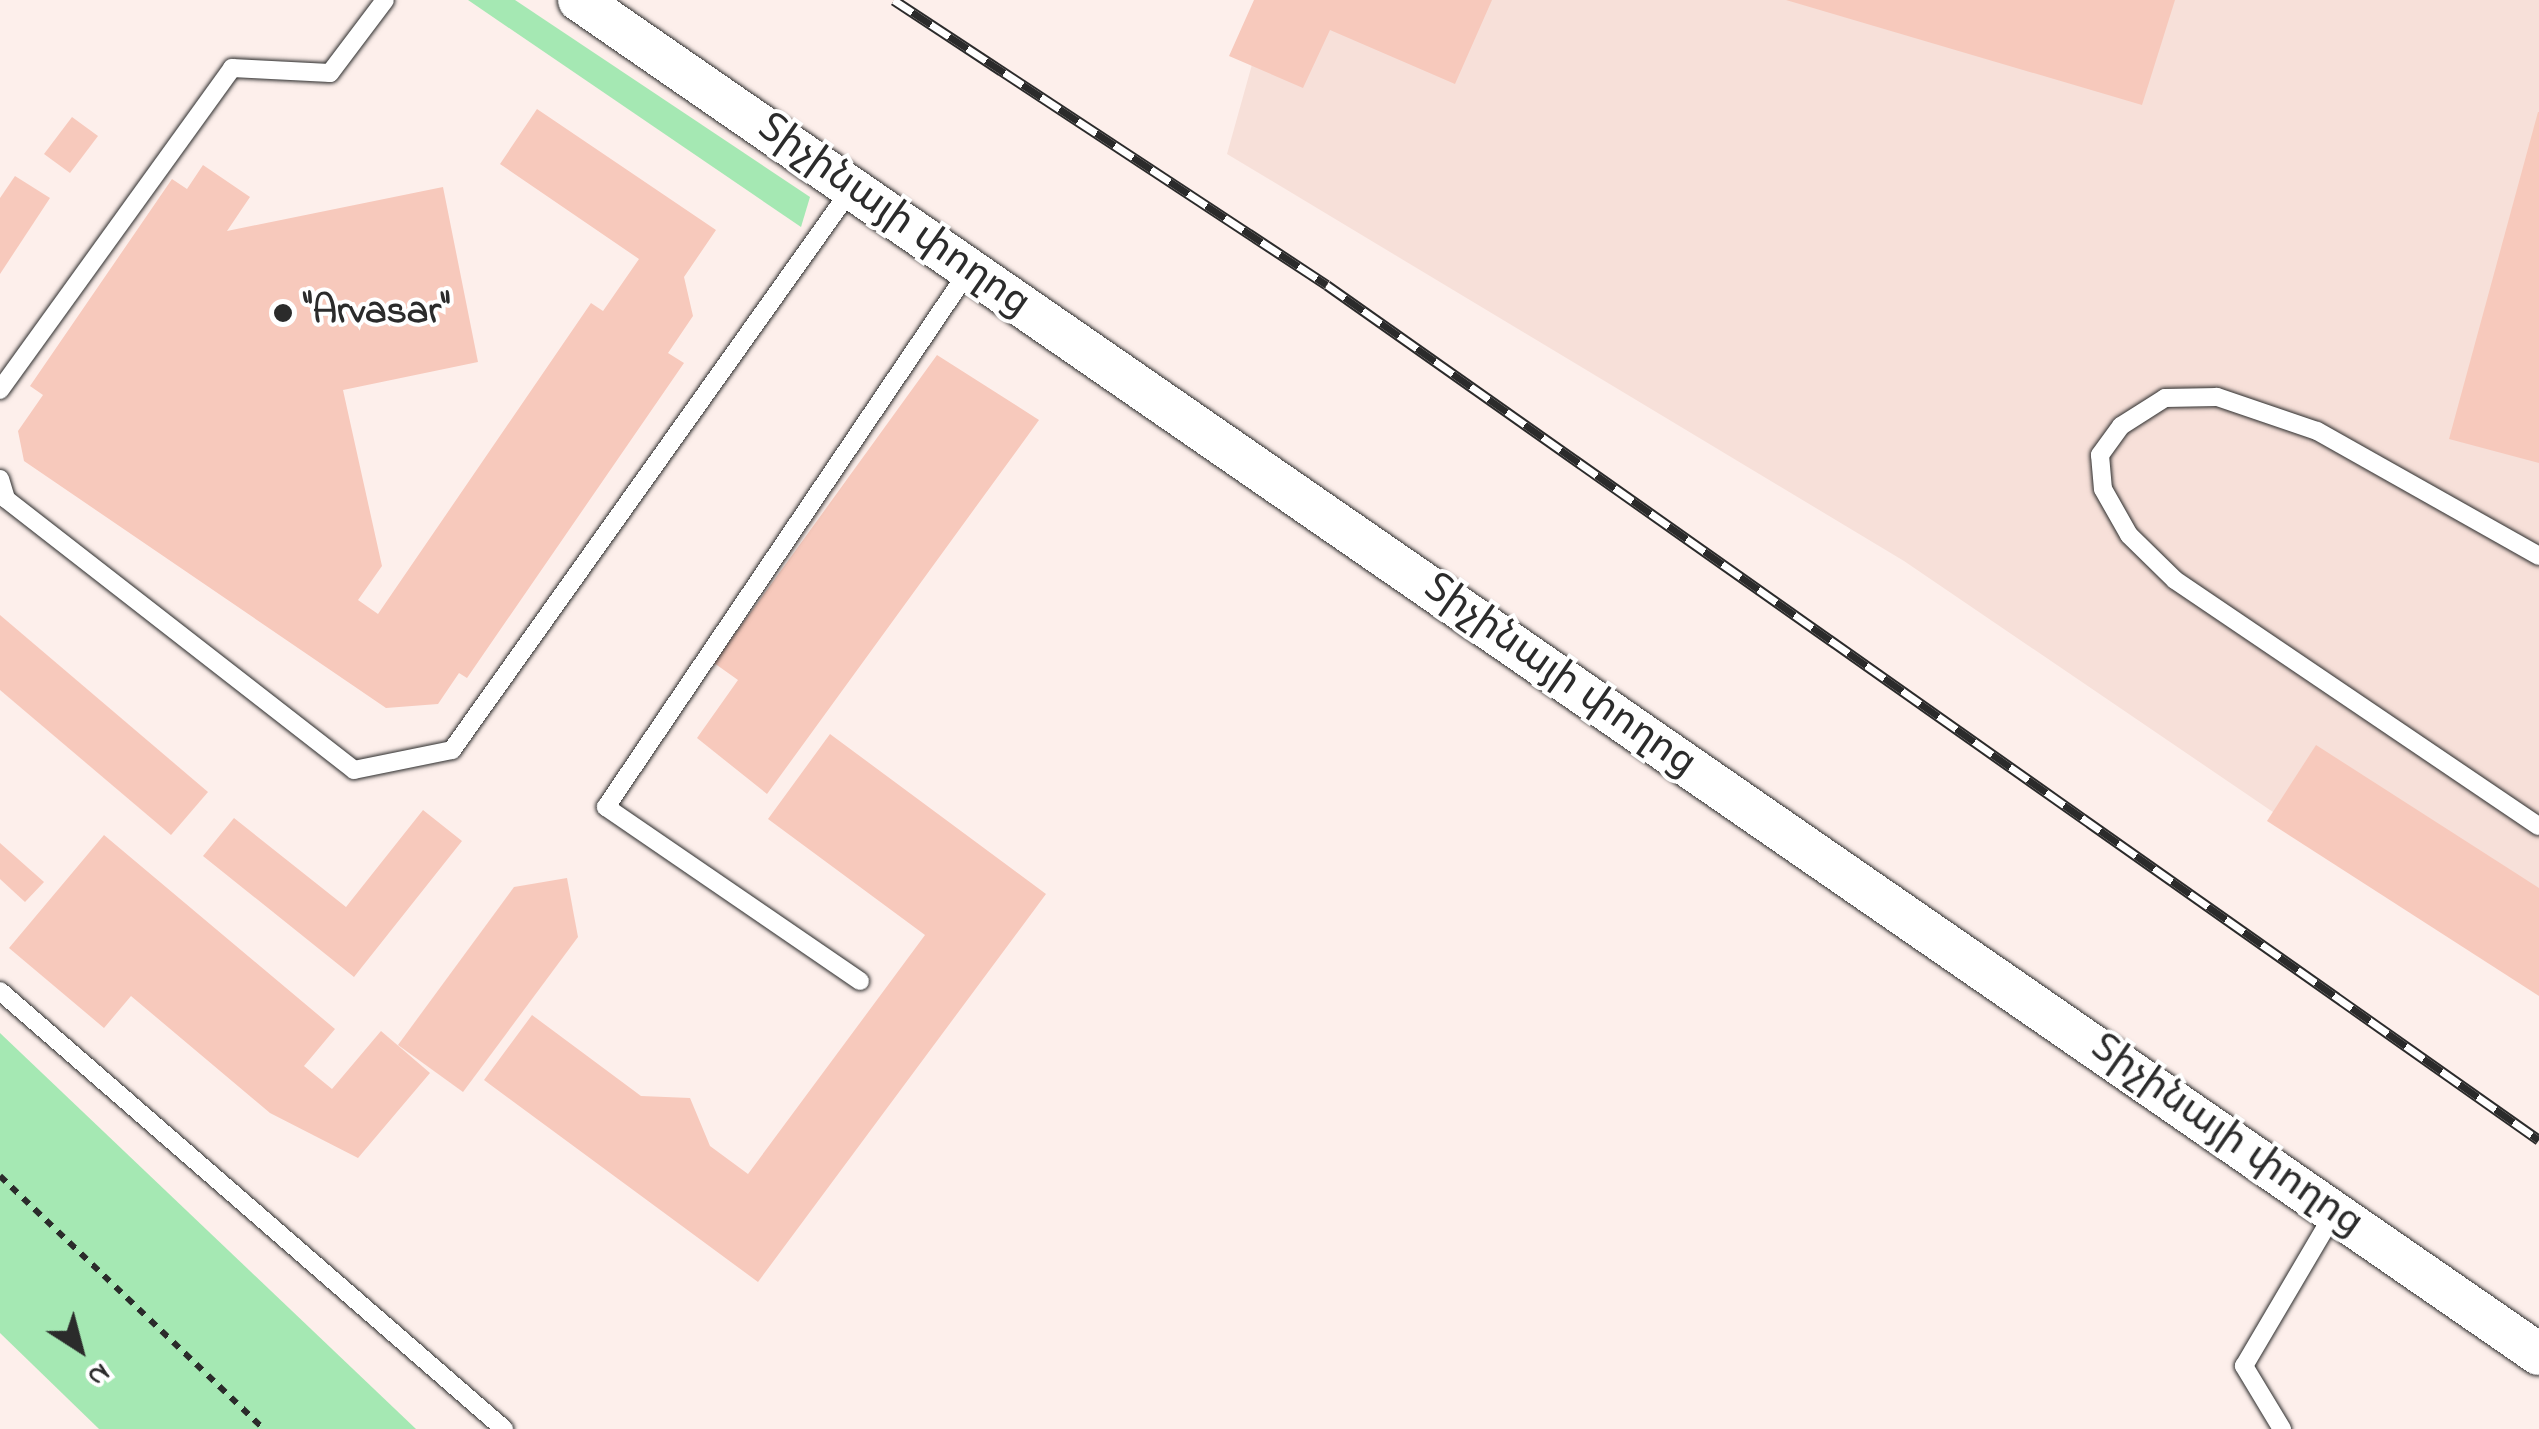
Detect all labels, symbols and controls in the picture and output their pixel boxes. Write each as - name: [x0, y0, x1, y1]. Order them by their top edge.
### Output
- street label: Տիչինայի փողոց: [748, 105, 1038, 329]
- place label: "Arvasar": [303, 289, 450, 337]
- marker: "Arvasar": [272, 302, 294, 324]
- street label: Տիչինայի փողոց: [1414, 565, 1704, 789]
- street label: Տիչինայի փողոց: [2081, 1025, 2371, 1249]
- north arrow: [30, 1299, 130, 1399]
- text: N: [78, 1352, 118, 1396]

